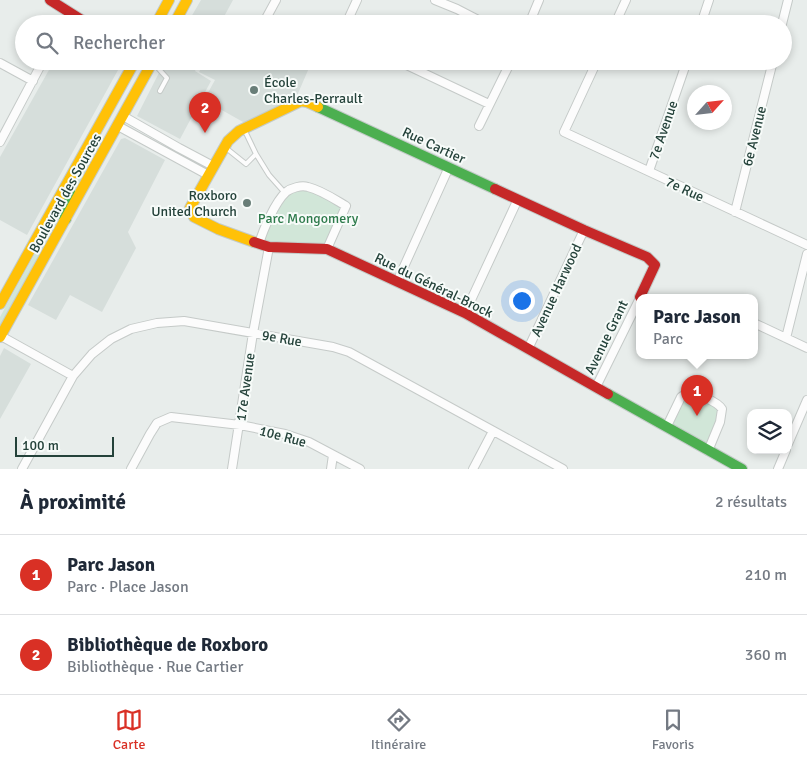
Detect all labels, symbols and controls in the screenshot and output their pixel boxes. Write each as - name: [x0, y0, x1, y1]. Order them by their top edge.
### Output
- search box: [15, 15, 792, 70]
- icon: search: [33, 29, 61, 57]
- text: Rechercher: [73, 31, 165, 55]
- place label: École Charles-Perrault: [264, 74, 363, 107]
- marker: École Charles-Perrault: [248, 84, 260, 96]
- north arrow: [687, 85, 732, 130]
- pin: 2: [189, 92, 221, 133]
- street label: 7e Avenue: [645, 98, 682, 162]
- street label: 6e Avenue: [739, 104, 770, 168]
- street label: Rue Cartier: [400, 123, 469, 168]
- street label: Boulevard des Sources: [26, 130, 105, 256]
- street label: 7e Rue: [663, 173, 707, 206]
- place label: Roxboro United Church: [151, 187, 237, 220]
- marker: Roxboro United Church: [241, 197, 253, 209]
- park label: Parc Mongomery: [258, 210, 359, 227]
- street label: Avenue Harwood: [527, 241, 585, 339]
- street label: Rue du Général-Brock: [372, 249, 496, 322]
- your location: [509, 288, 535, 314]
- popup: [636, 294, 758, 359]
- street label: Avenue Grant: [581, 297, 632, 377]
- text: Parc Jason: [653, 305, 741, 329]
- street label: 9e Rue: [261, 327, 303, 350]
- text: Parc: [653, 329, 683, 349]
- street label: 17e Avenue: [232, 352, 259, 422]
- pin: 1: [681, 375, 713, 416]
- map controls: [747, 409, 792, 454]
- button: layers: [747, 409, 792, 454]
- street label: 10e Rue: [258, 422, 308, 451]
- scale bar: [15, 434, 114, 457]
- text: 100 m: [22, 437, 59, 454]
- text: À proximité: [20, 489, 126, 515]
- text: 2 résultats: [715, 492, 787, 512]
- text: Parc Jason: [67, 553, 155, 577]
- text: 1: [32, 565, 40, 585]
- text: 210 m: [745, 565, 787, 585]
- text: Parc · Place Jason: [67, 577, 189, 597]
- text: Bibliothèque de Roxboro: [67, 633, 268, 657]
- text: 2: [32, 645, 40, 665]
- text: 360 m: [745, 645, 787, 665]
- text: Bibliothèque · Rue Cartier: [67, 657, 243, 677]
- tab: Carte: [113, 706, 145, 753]
- tab: Itinéraire: [371, 706, 426, 753]
- tab: Favoris: [652, 706, 694, 753]

